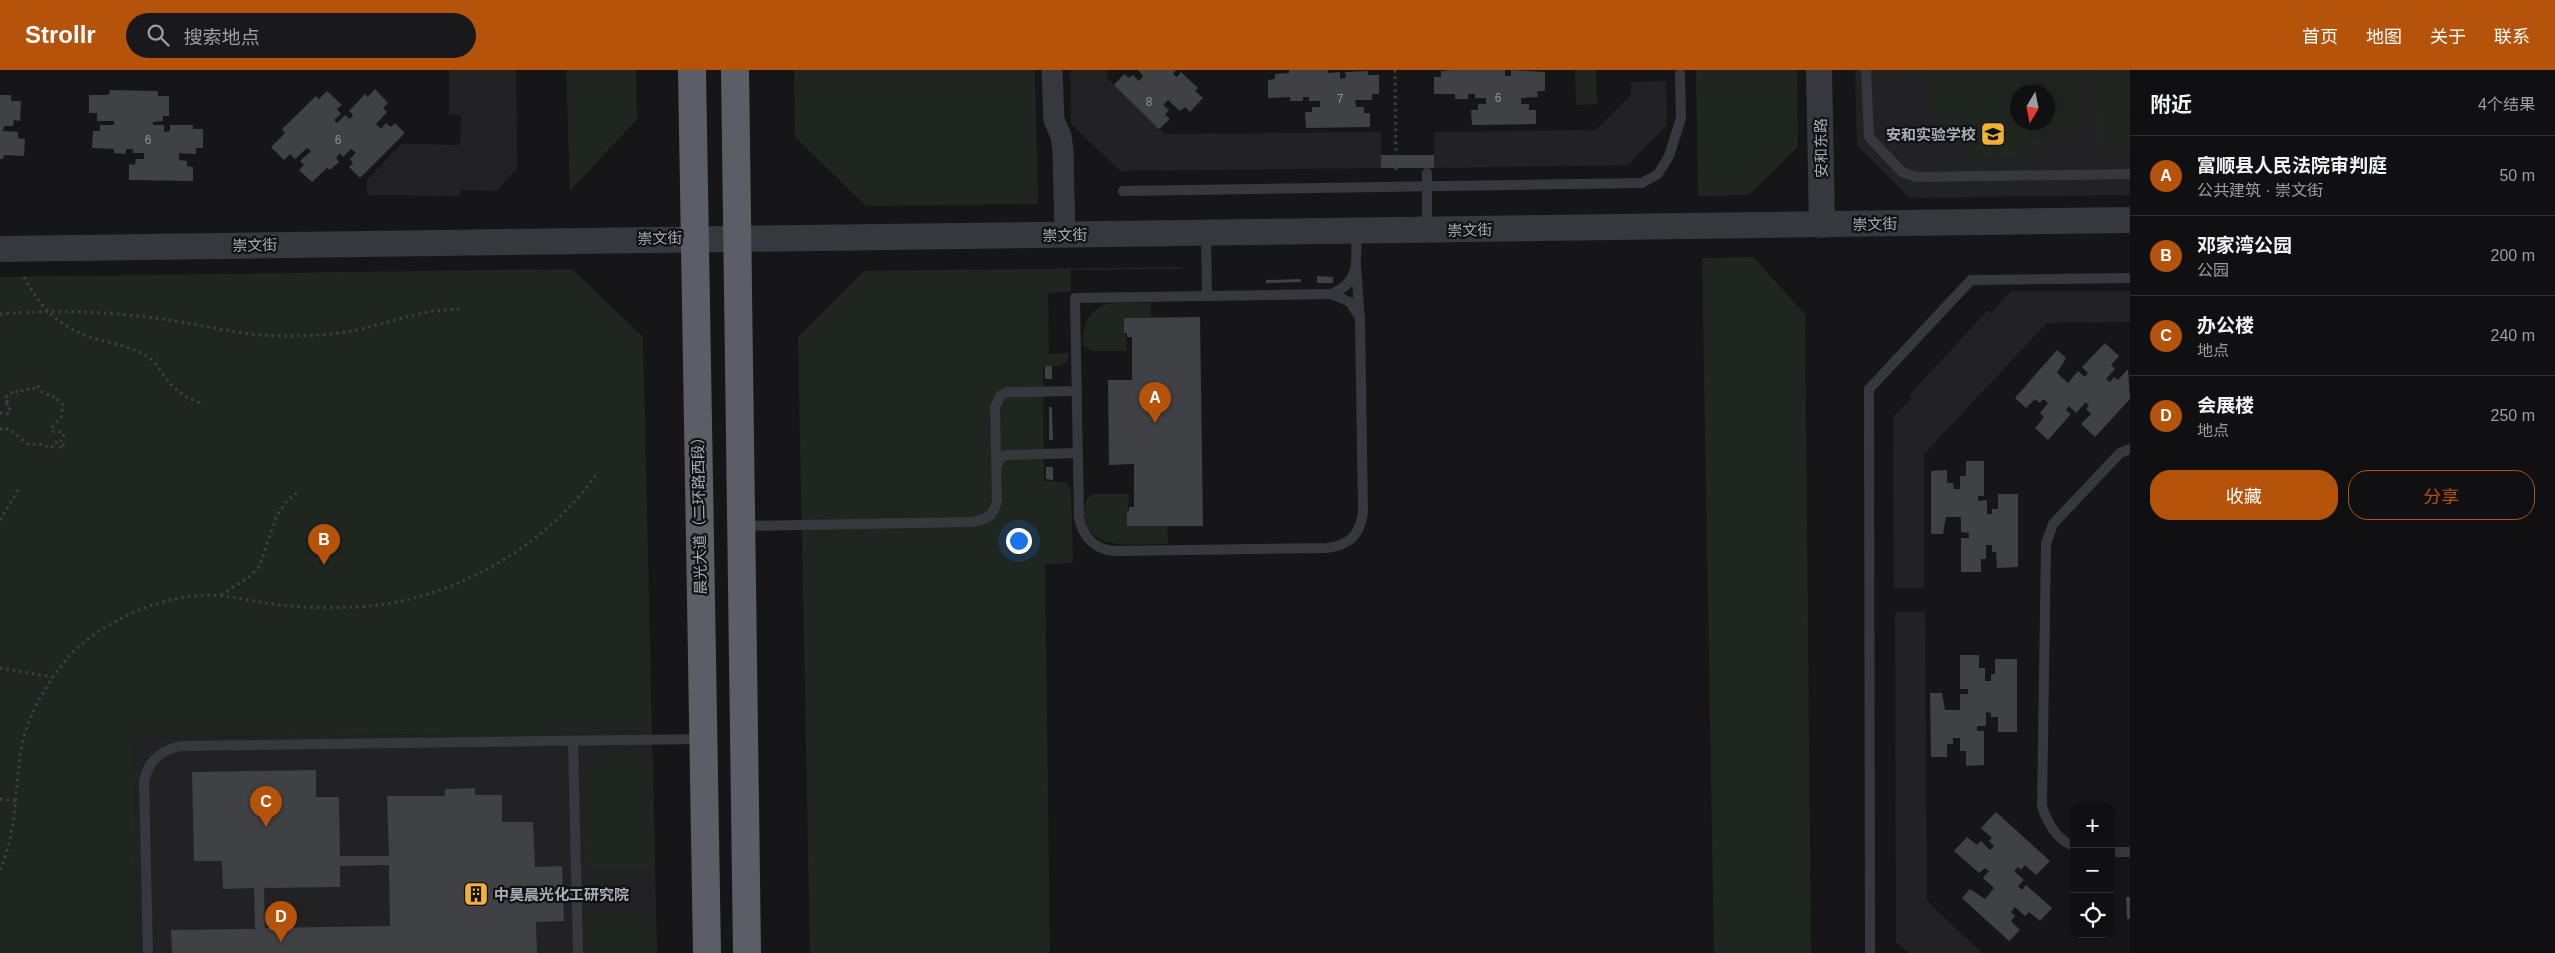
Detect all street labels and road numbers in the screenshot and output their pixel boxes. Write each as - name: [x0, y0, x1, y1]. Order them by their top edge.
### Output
- street label: 安和东路: [1812, 118, 1830, 178]
- street label: 崇文街: [1852, 215, 1898, 233]
- street label: 崇文街: [1447, 221, 1493, 239]
- street label: 崇文街: [1042, 226, 1088, 244]
- street label: 崇文街: [637, 229, 683, 247]
- street label: 崇文街: [232, 236, 278, 254]
- street label: 晨光大道（二环路西段）: [689, 429, 709, 595]

